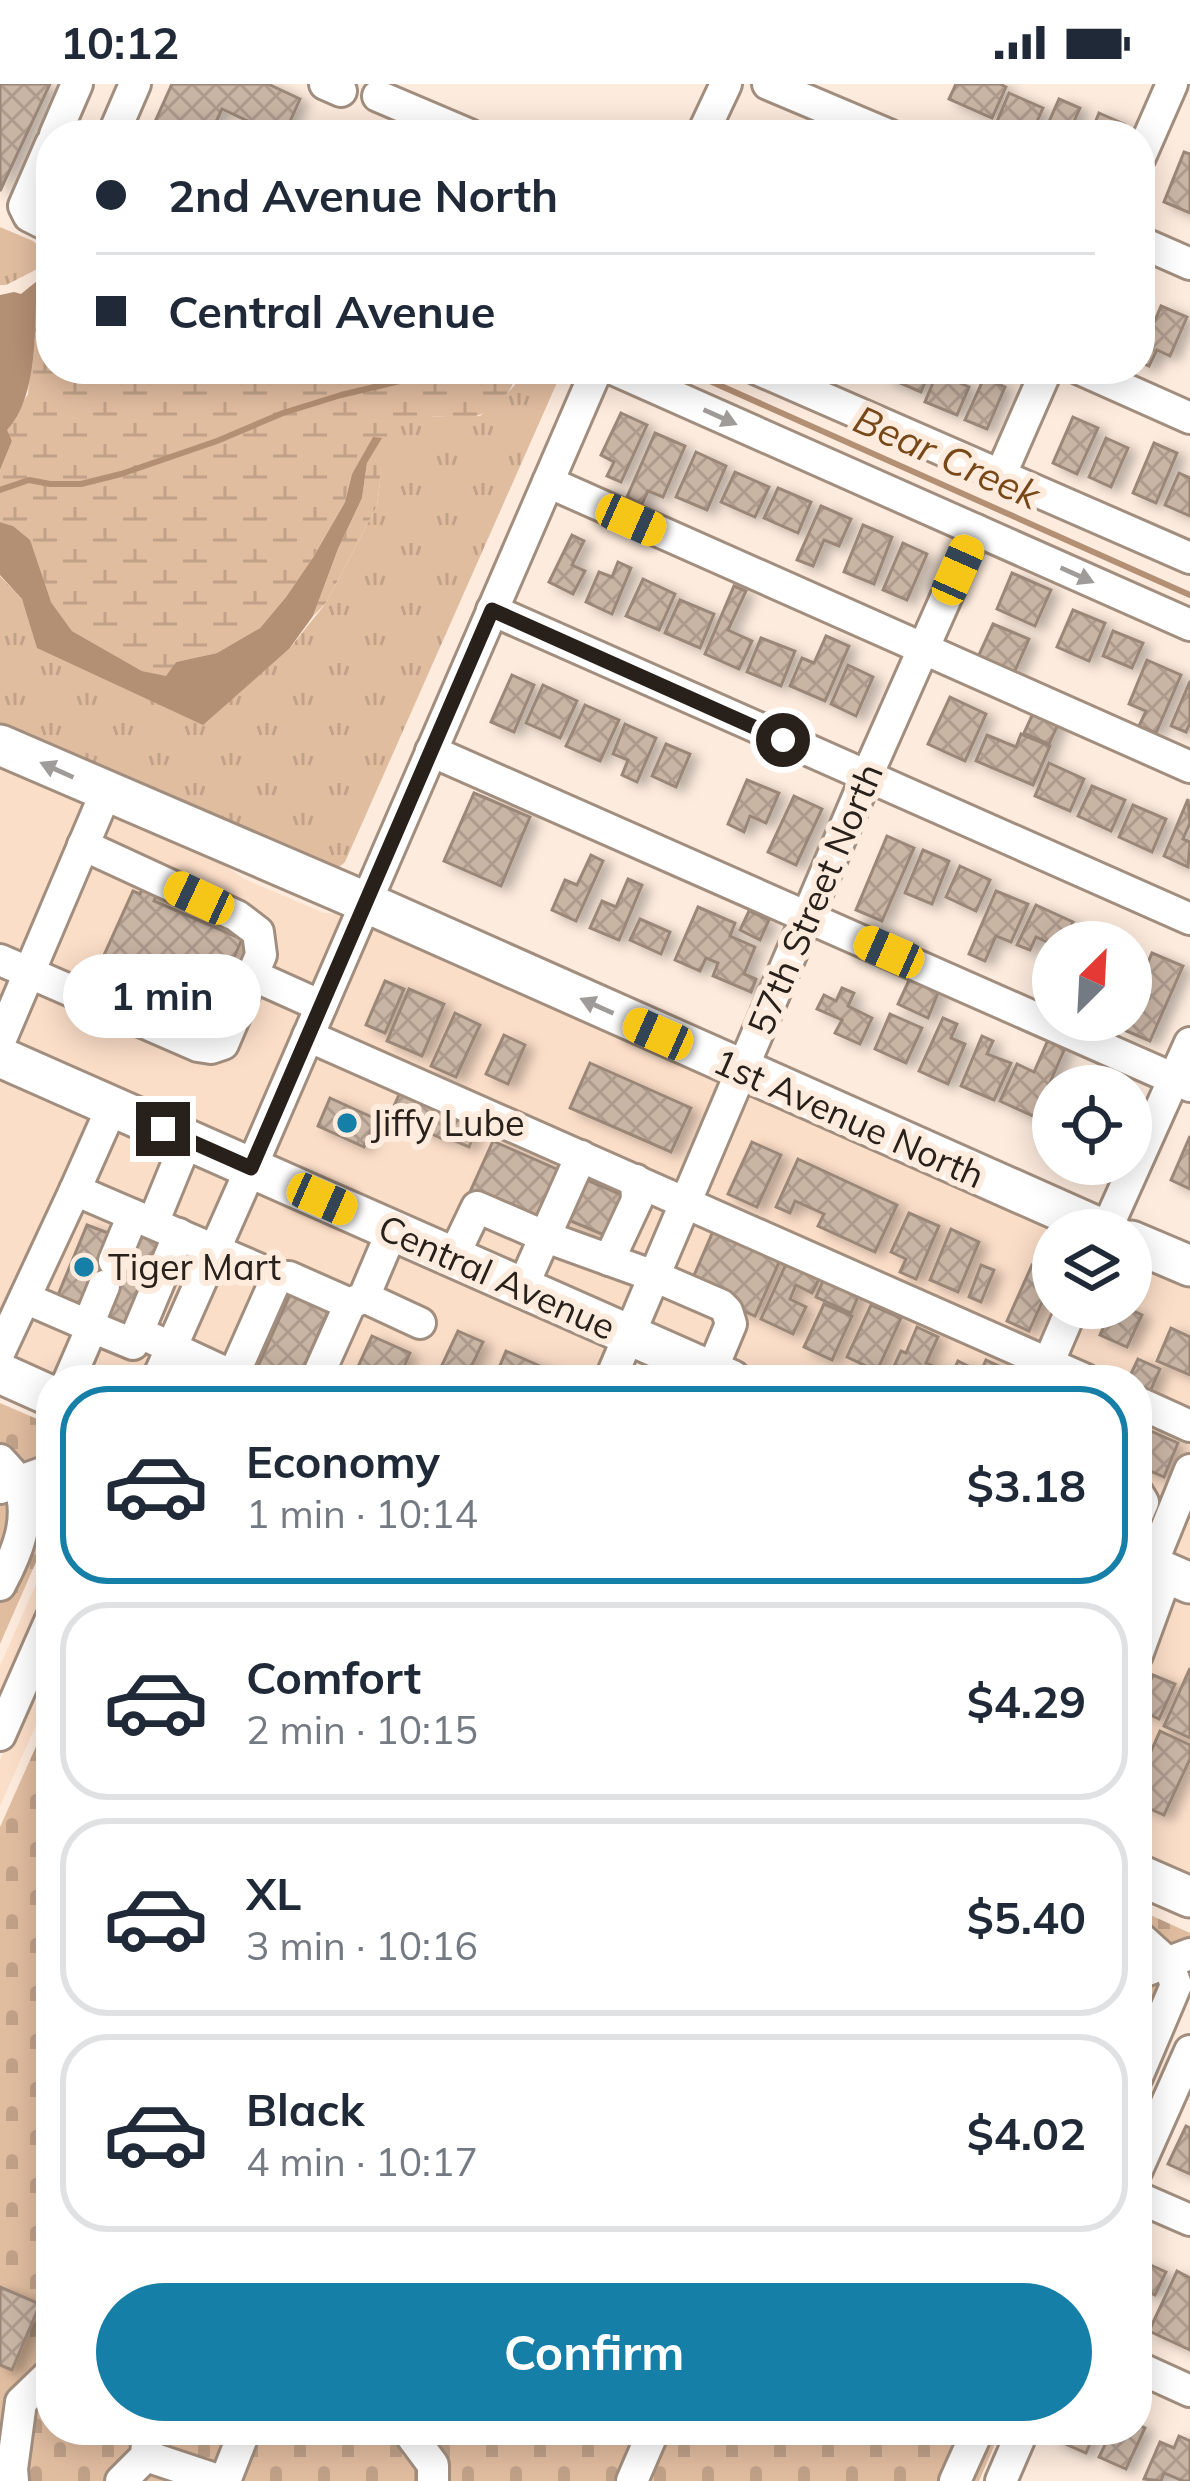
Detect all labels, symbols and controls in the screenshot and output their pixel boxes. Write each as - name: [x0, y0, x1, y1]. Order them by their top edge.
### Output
- text: 10:12: [60, 14, 179, 70]
- text: 2nd Avenue North: [168, 167, 558, 223]
- text: Central Avenue: [168, 283, 495, 339]
- water label: Bear Creek: [847, 394, 1049, 520]
- one-way arrow: [703, 407, 738, 427]
- car: [591, 489, 671, 551]
- car: [927, 530, 989, 610]
- one-way arrow: [1060, 565, 1095, 585]
- route start: [756, 713, 810, 767]
- street label: 57th Street North: [737, 756, 892, 1041]
- one-way arrow: [39, 760, 74, 780]
- car: [159, 866, 239, 930]
- car: [849, 921, 929, 983]
- north arrow: [1032, 921, 1152, 1041]
- map controls: [1032, 921, 1152, 1329]
- callout: 1 min: [64, 955, 262, 1039]
- text: 1 min: [111, 971, 213, 1020]
- one-way arrow: [579, 995, 614, 1015]
- car: [618, 1003, 698, 1065]
- street label: 1st Avenue North: [707, 1038, 991, 1197]
- button: locate: [1032, 1065, 1152, 1185]
- place label: Jiffy Lube: [371, 1100, 525, 1145]
- route end: [136, 1102, 190, 1156]
- marker: Jiffy Lube: [334, 1110, 360, 1136]
- car: [282, 1168, 362, 1230]
- street label: Central Avenue: [372, 1204, 623, 1349]
- button: layers: [1032, 1209, 1152, 1329]
- place label: Tiger Mart: [108, 1244, 281, 1289]
- marker: Tiger Mart: [71, 1254, 97, 1280]
- icon: car: [102, 1431, 210, 1539]
- text: Economy: [246, 1433, 440, 1489]
- text: $3.18: [967, 1457, 1086, 1513]
- text: 1 min · 10:14: [246, 1489, 478, 1538]
- icon: car: [102, 1647, 210, 1755]
- text: Comfort: [246, 1649, 421, 1705]
- text: $4.29: [967, 1673, 1086, 1729]
- text: 2 min · 10:15: [246, 1705, 478, 1754]
- icon: car: [102, 1863, 210, 1971]
- text: XL: [246, 1865, 301, 1921]
- text: $5.40: [967, 1889, 1086, 1945]
- text: 3 min · 10:16: [246, 1921, 478, 1970]
- icon: car: [102, 2079, 210, 2187]
- text: Black: [246, 2081, 364, 2137]
- text: $4.02: [967, 2105, 1086, 2161]
- text: 4 min · 10:17: [246, 2137, 478, 2186]
- button: Confirm: [96, 2283, 1092, 2421]

